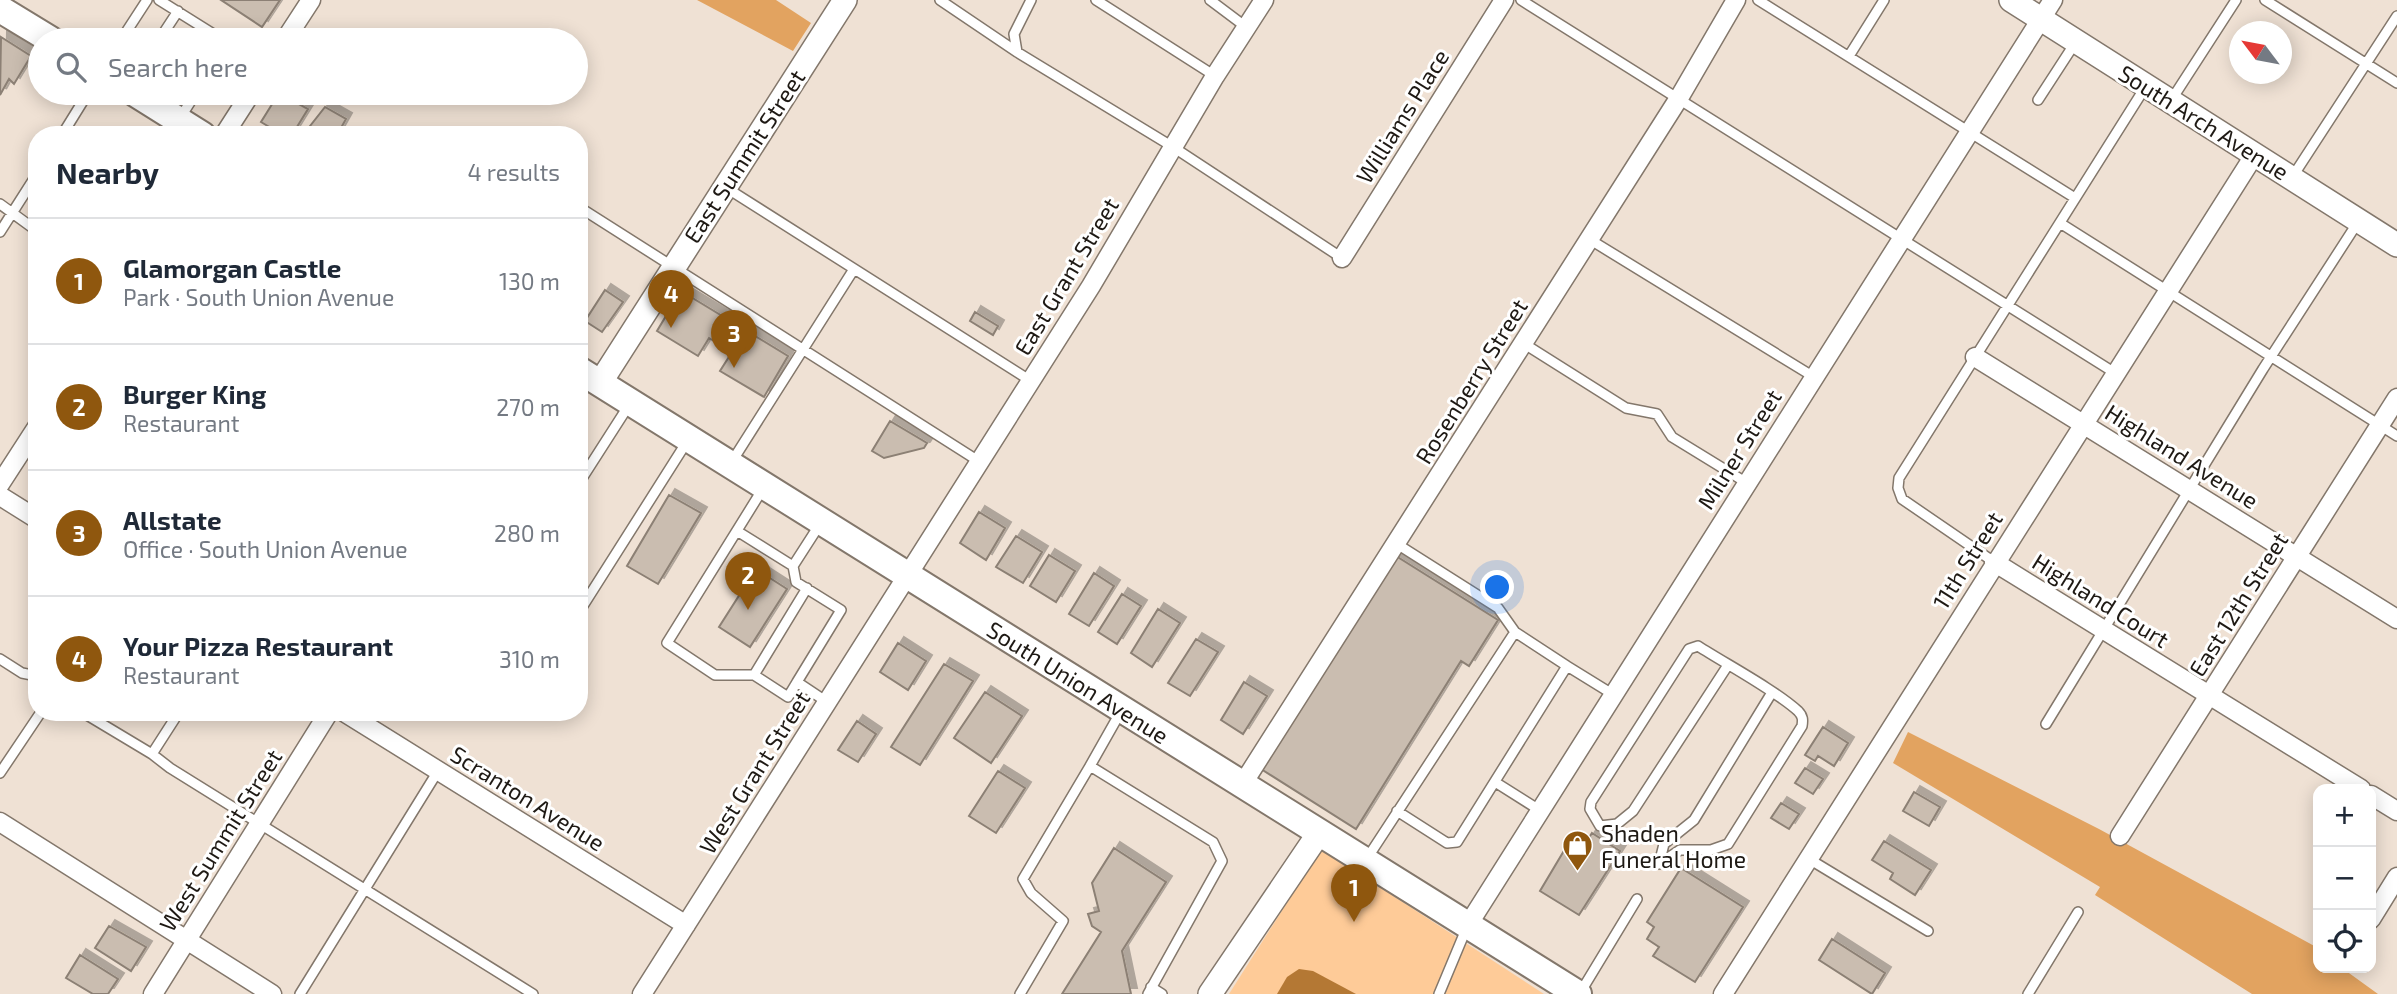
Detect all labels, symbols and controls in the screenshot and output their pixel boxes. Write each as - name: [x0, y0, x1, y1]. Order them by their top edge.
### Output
- north arrow: [2229, 21, 2292, 84]
- search box: [28, 28, 588, 105]
- street label: Williams Place: [1350, 44, 1454, 188]
- icon: search: [52, 48, 90, 86]
- text: Search here: [108, 51, 248, 82]
- street label: South Arch Avenue: [2114, 58, 2294, 186]
- street label: East Summit Street: [678, 64, 811, 248]
- text: Nearby: [56, 154, 159, 190]
- text: 4 results: [468, 158, 560, 186]
- street label: East Grant Street: [1008, 192, 1124, 360]
- text: Glamorgan Castle: [123, 252, 341, 283]
- text: 1: [74, 267, 84, 295]
- text: 130 m: [499, 267, 560, 295]
- pin: 4: [648, 270, 694, 328]
- text: Park · South Union Avenue: [123, 283, 394, 311]
- street label: Rosenberry Street: [1409, 293, 1533, 469]
- pin: 3: [711, 310, 757, 368]
- text: Burger King: [123, 378, 266, 409]
- street label: Milner Street: [1691, 384, 1787, 514]
- text: 2: [72, 393, 86, 421]
- text: 270 m: [496, 393, 560, 421]
- street label: Highland Avenue: [2100, 398, 2264, 514]
- text: Restaurant: [123, 409, 240, 437]
- text: Allstate: [123, 504, 222, 535]
- street label: 11th Street: [1926, 506, 2008, 614]
- text: 3: [72, 519, 86, 547]
- text: 280 m: [494, 519, 560, 547]
- street label: East 12th Street: [2183, 527, 2294, 681]
- text: Office · South Union Avenue: [123, 535, 408, 563]
- street label: Highland Court: [2028, 547, 2175, 653]
- pin: 2: [725, 552, 771, 610]
- your location: [1480, 570, 1514, 604]
- street label: South Union Avenue: [982, 615, 1174, 749]
- text: Your Pizza Restaurant: [123, 630, 393, 661]
- text: 4: [72, 645, 86, 673]
- text: 310 m: [499, 645, 560, 673]
- text: Restaurant: [123, 661, 240, 689]
- street label: West Grant Street: [693, 685, 815, 859]
- street label: Scranton Avenue: [446, 739, 610, 857]
- street label: West Summit Street: [153, 744, 287, 936]
- map controls: [2313, 784, 2376, 973]
- button: +: [2313, 784, 2376, 847]
- place label: Shaden Funeral Home: [1601, 819, 1746, 873]
- shop icon: Shaden Funeral Home: [1561, 829, 1595, 873]
- button: −: [2313, 847, 2376, 910]
- pin: 1: [1331, 864, 1377, 922]
- button: locate: [2313, 910, 2376, 973]

